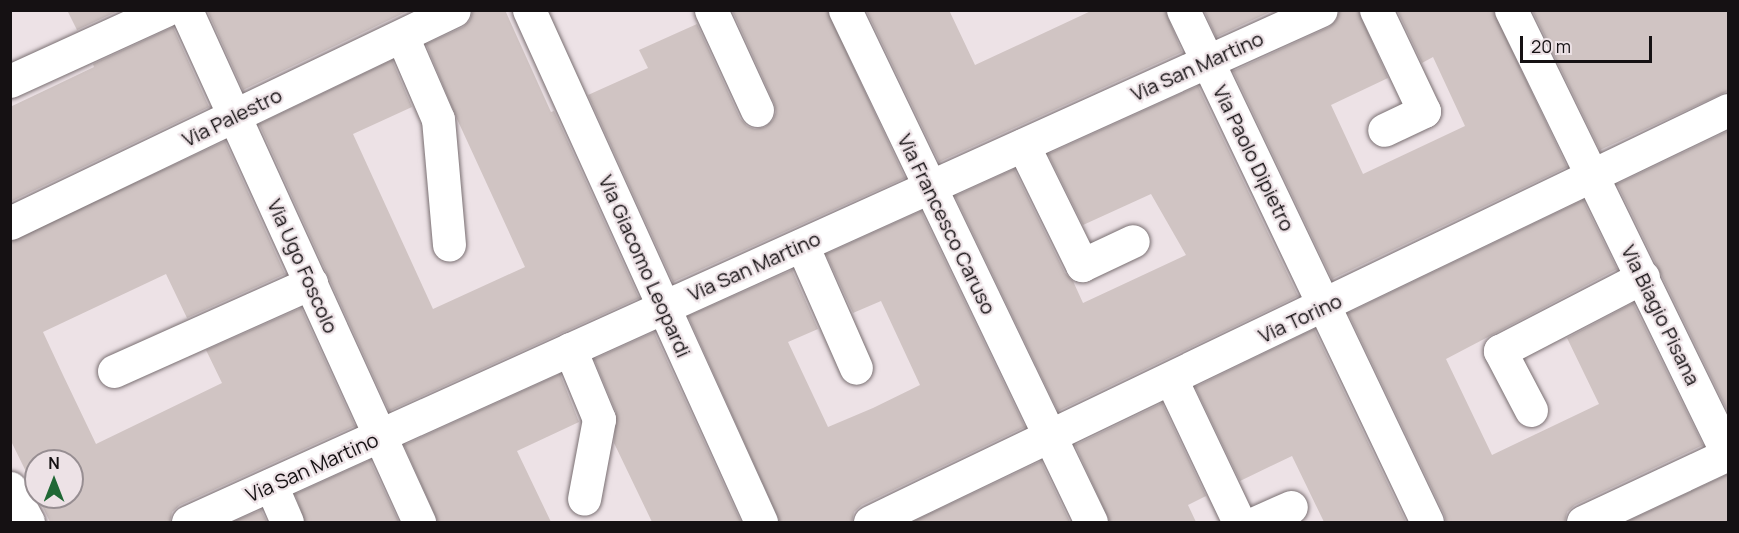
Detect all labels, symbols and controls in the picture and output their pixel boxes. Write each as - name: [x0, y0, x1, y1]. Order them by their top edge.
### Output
- scale bar: [1523, 24, 1655, 62]
- street label: Via San Martino: [1127, 26, 1267, 106]
- text: 20 m: [1531, 34, 1571, 58]
- street label: Via Paolo Dipietro: [1208, 81, 1300, 235]
- street label: Via Palestro: [178, 83, 286, 151]
- street label: Via Francesco Caruso: [893, 130, 1001, 318]
- street label: Via Giacomo Leopardi: [594, 171, 696, 361]
- street label: Via Ugo Foscolo: [263, 195, 343, 337]
- street label: Via San Martino: [684, 226, 824, 306]
- street label: Via Biagio Pisana: [1617, 241, 1705, 389]
- street label: Via Torino: [1255, 288, 1345, 348]
- street label: Via San Martino: [242, 427, 382, 507]
- north arrow: [24, 449, 84, 509]
- text: N: [48, 452, 60, 474]

